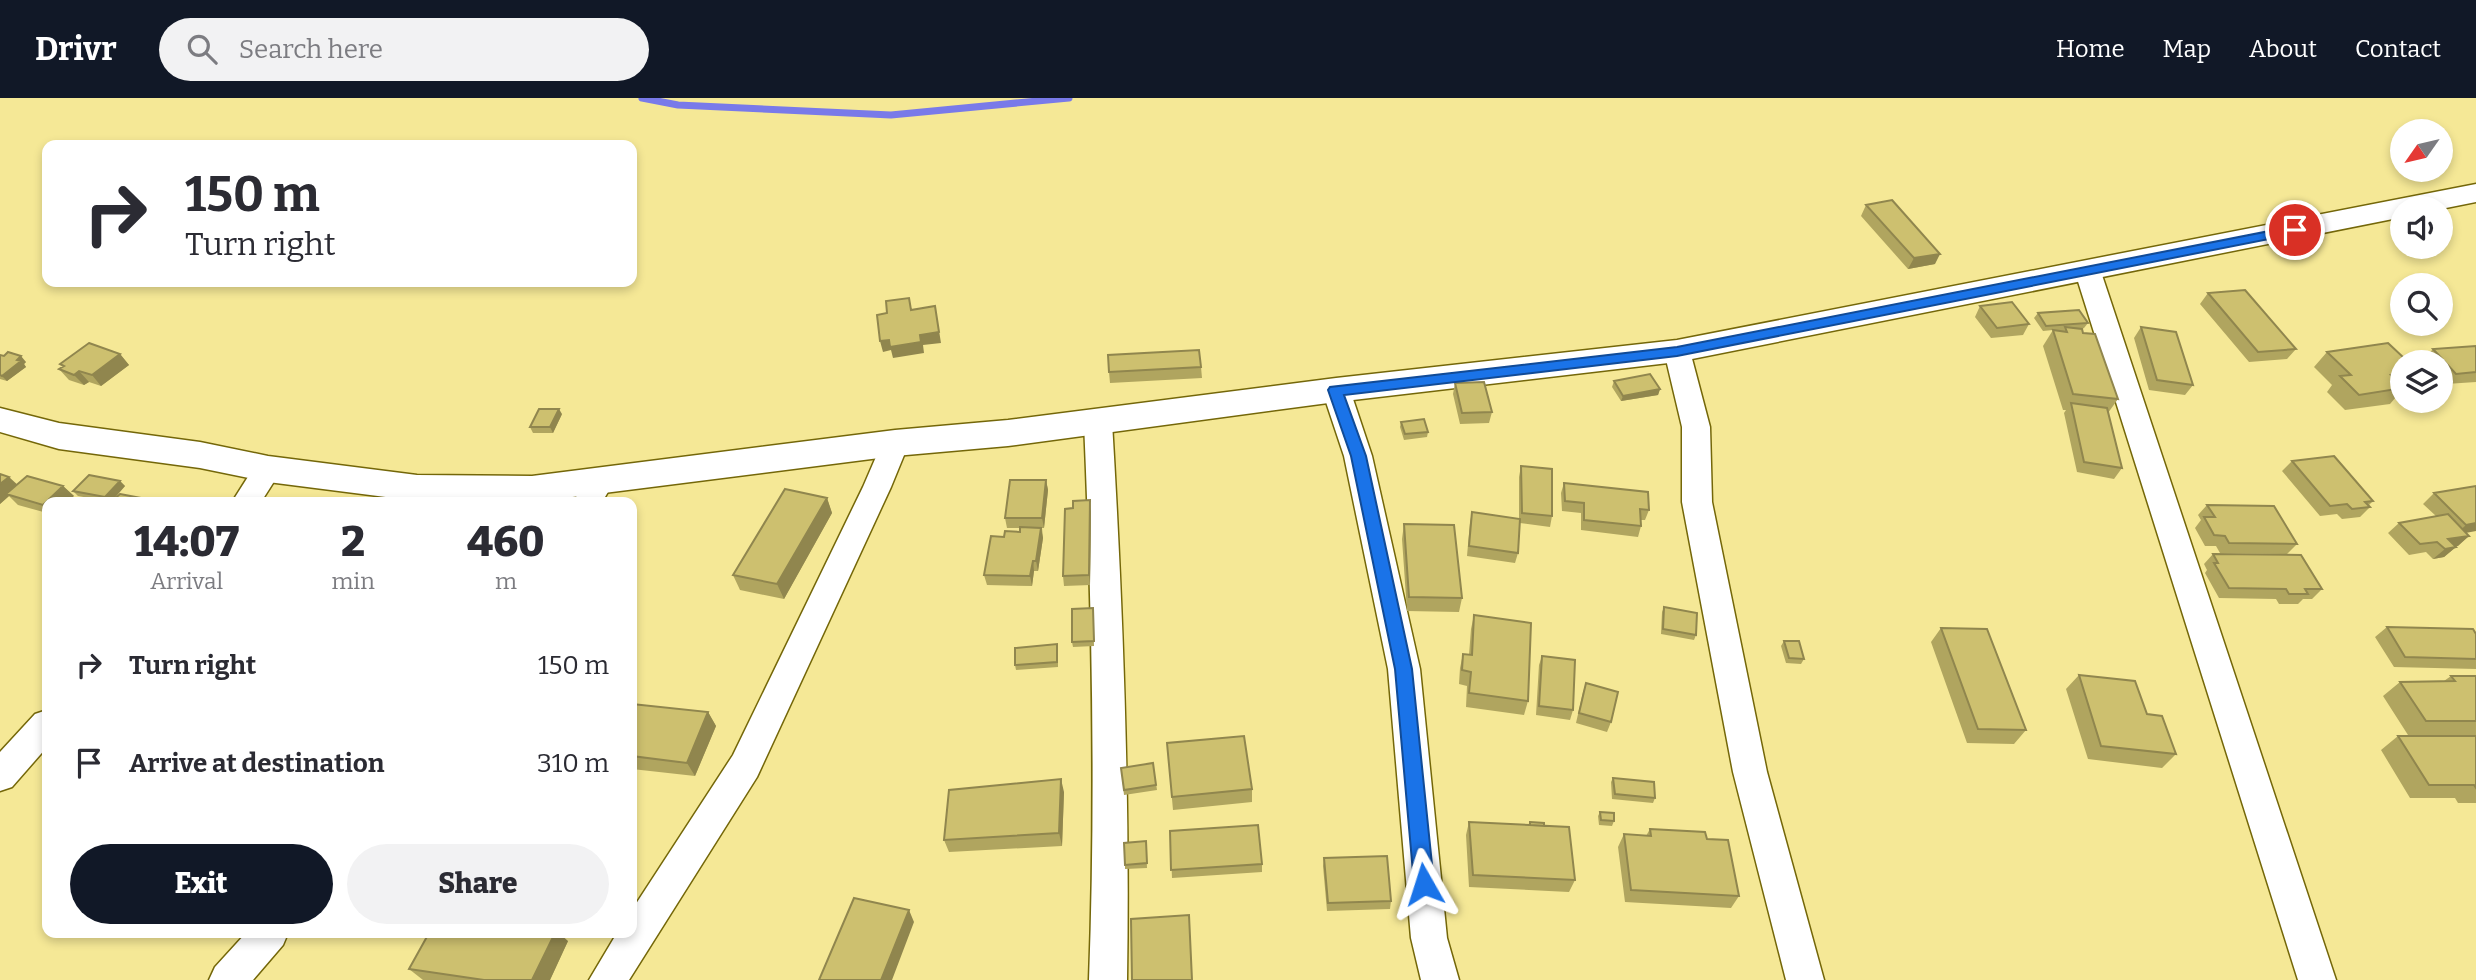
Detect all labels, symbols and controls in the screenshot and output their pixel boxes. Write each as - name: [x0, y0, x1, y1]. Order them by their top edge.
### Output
- search box: [159, 18, 649, 81]
- text: Drivr: [35, 29, 117, 69]
- icon: search: [183, 30, 221, 68]
- text: Search here: [239, 34, 383, 65]
- text: Home: [2056, 35, 2125, 63]
- text: Map: [2163, 35, 2211, 63]
- text: About: [2249, 35, 2317, 63]
- text: Contact: [2355, 35, 2441, 63]
- north arrow: [2390, 119, 2454, 182]
- map controls: [2390, 119, 2453, 413]
- text: 150 m: [185, 165, 320, 224]
- icon: right: [70, 168, 161, 259]
- button: sound: [2390, 196, 2453, 259]
- pin: [2265, 200, 2325, 260]
- icon: arrive: [2276, 211, 2314, 249]
- text: Turn right: [185, 225, 336, 263]
- button: search: [2390, 273, 2453, 336]
- button: layers: [2390, 350, 2453, 413]
- text: 14:07: [134, 517, 239, 567]
- text: 2: [341, 517, 365, 567]
- text: 460: [467, 517, 545, 567]
- text: Arrival: [150, 567, 223, 595]
- text: min: [331, 567, 375, 595]
- text: m: [495, 567, 517, 595]
- icon: right: [70, 646, 108, 684]
- text: Turn right: [129, 650, 256, 681]
- text: 150 m: [538, 650, 609, 681]
- icon: arrive: [70, 744, 108, 782]
- text: Arrive at destination: [129, 748, 384, 779]
- text: 310 m: [537, 748, 609, 779]
- button: Exit: [70, 844, 333, 924]
- button: Share: [347, 844, 609, 924]
- position arrow: [1387, 847, 1461, 921]

